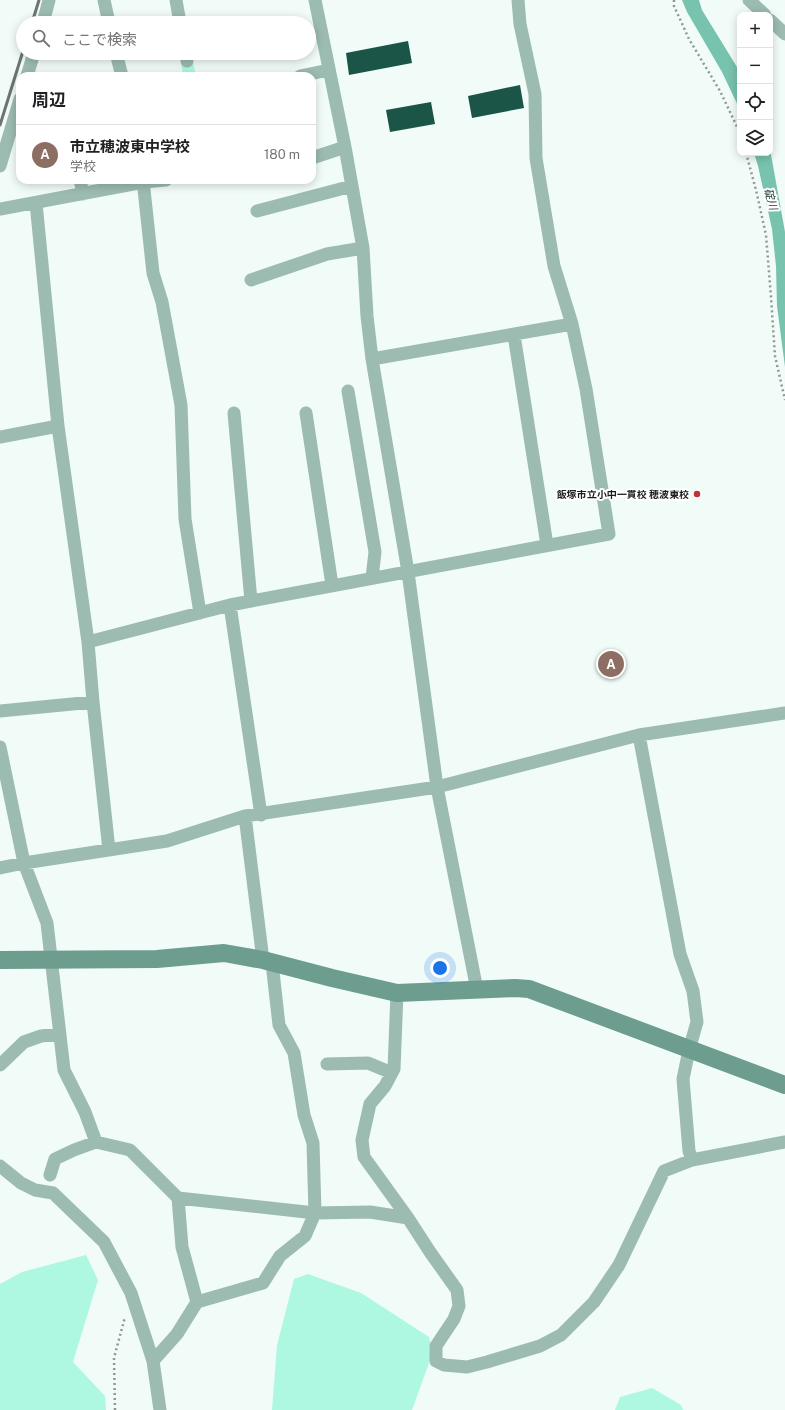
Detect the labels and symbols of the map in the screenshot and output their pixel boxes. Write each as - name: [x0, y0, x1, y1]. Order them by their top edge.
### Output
- water label: 碇川: [762, 187, 780, 212]
- place label: 飯塚市立小中一貫校 穂波東校: [557, 488, 689, 500]
- marker: 飯塚市立小中一貫校 穂波東校: [692, 489, 702, 499]
- pin: A: [598, 649, 624, 679]
- your location: [430, 958, 450, 978]

